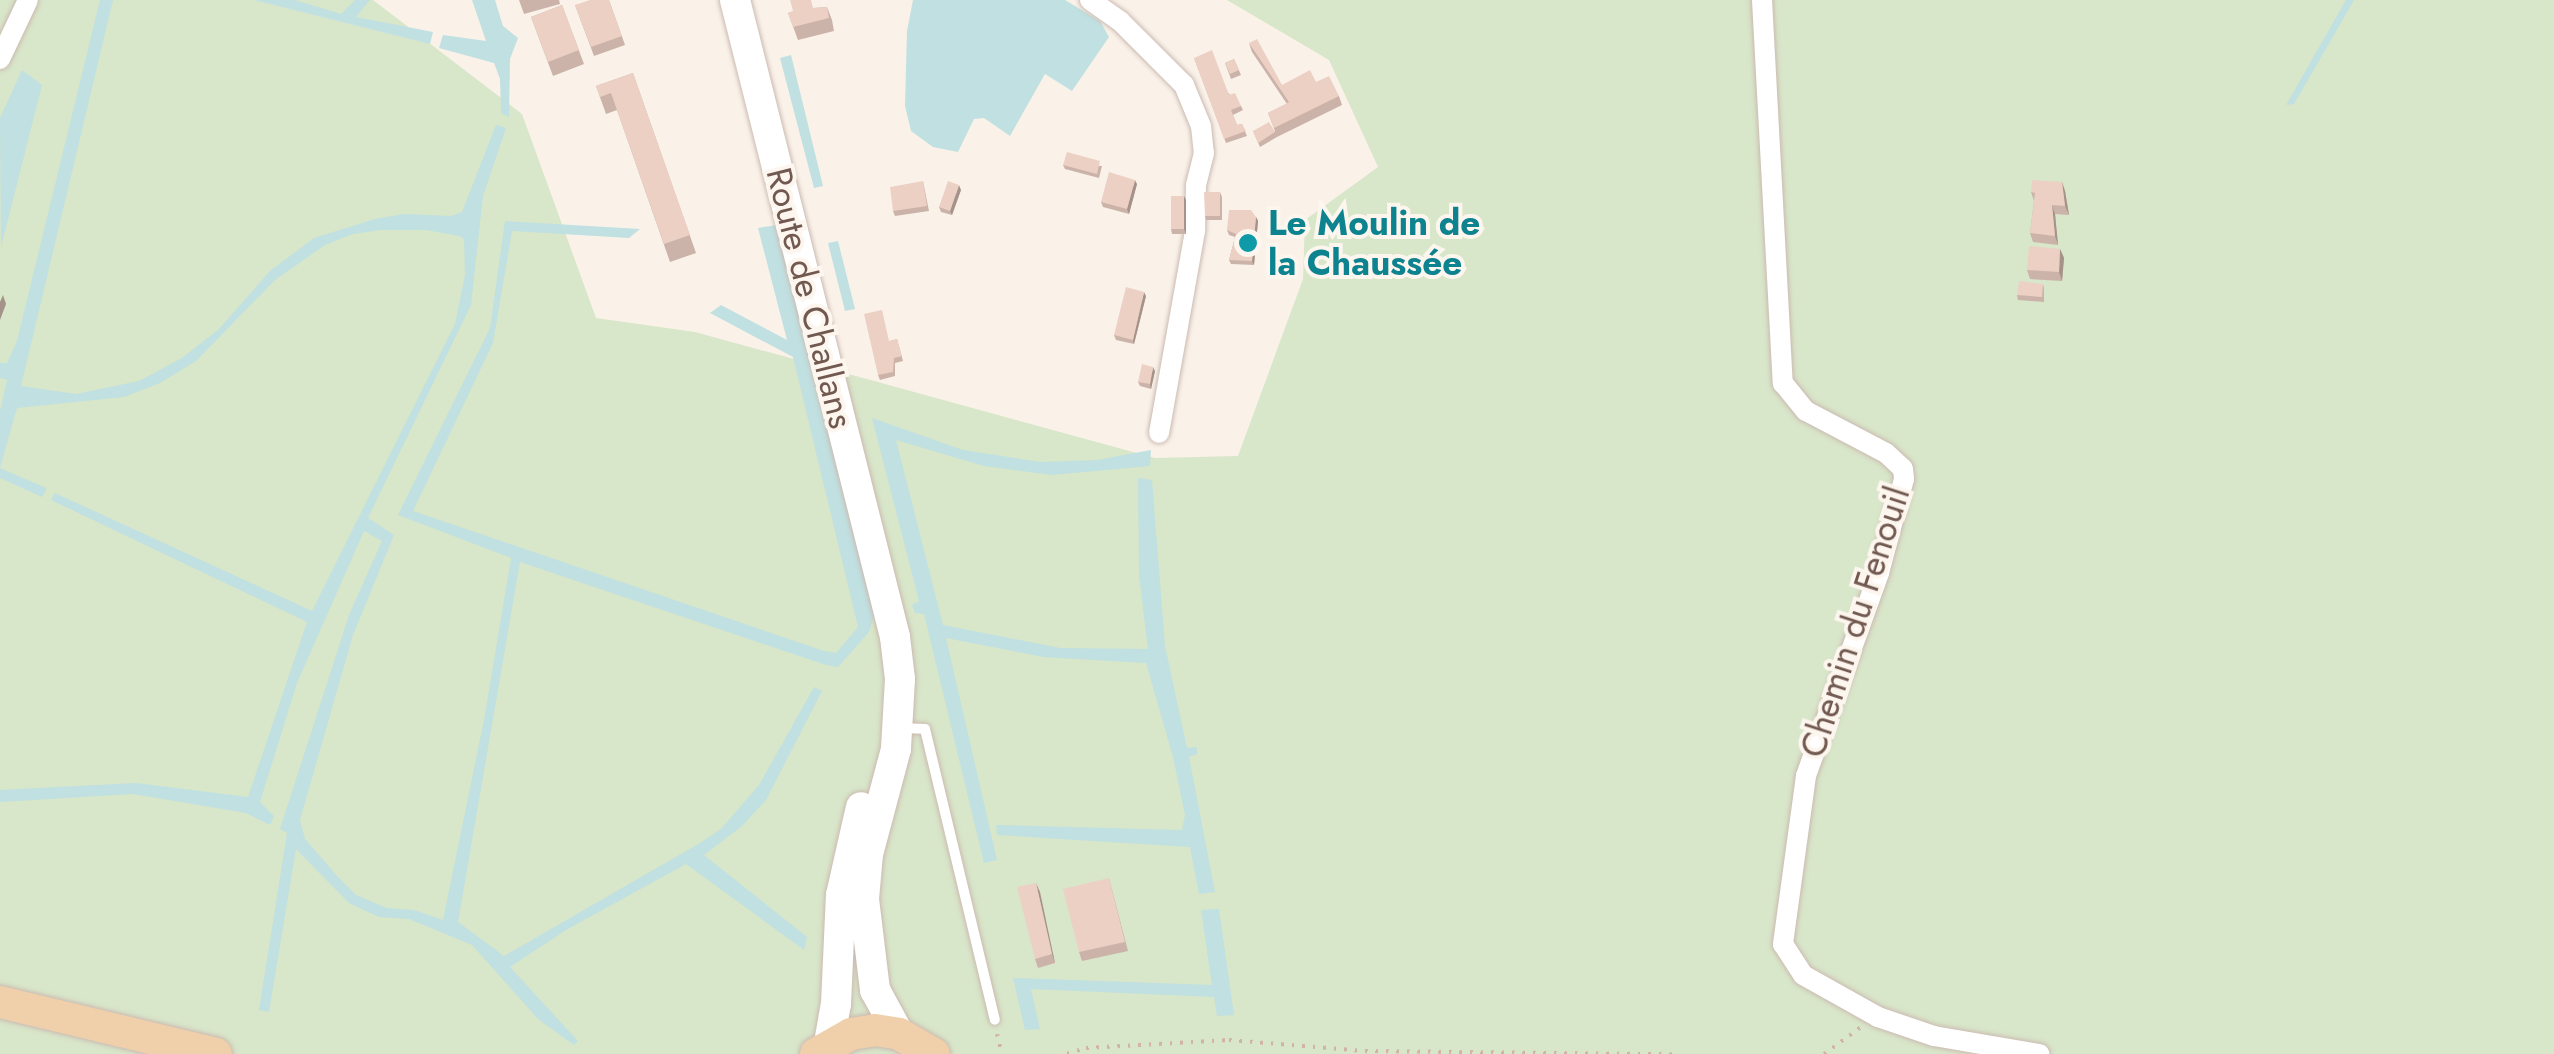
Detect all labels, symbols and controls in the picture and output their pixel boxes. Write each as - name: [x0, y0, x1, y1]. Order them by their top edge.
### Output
- street label: Route de Challans: [757, 163, 863, 433]
- place label: Le Moulin de la Chaussée: [1268, 202, 1480, 284]
- marker: Le Moulin de la Chaussée: [1237, 232, 1259, 254]
- street label: Chemin du Fenouil: [1791, 481, 1919, 763]

